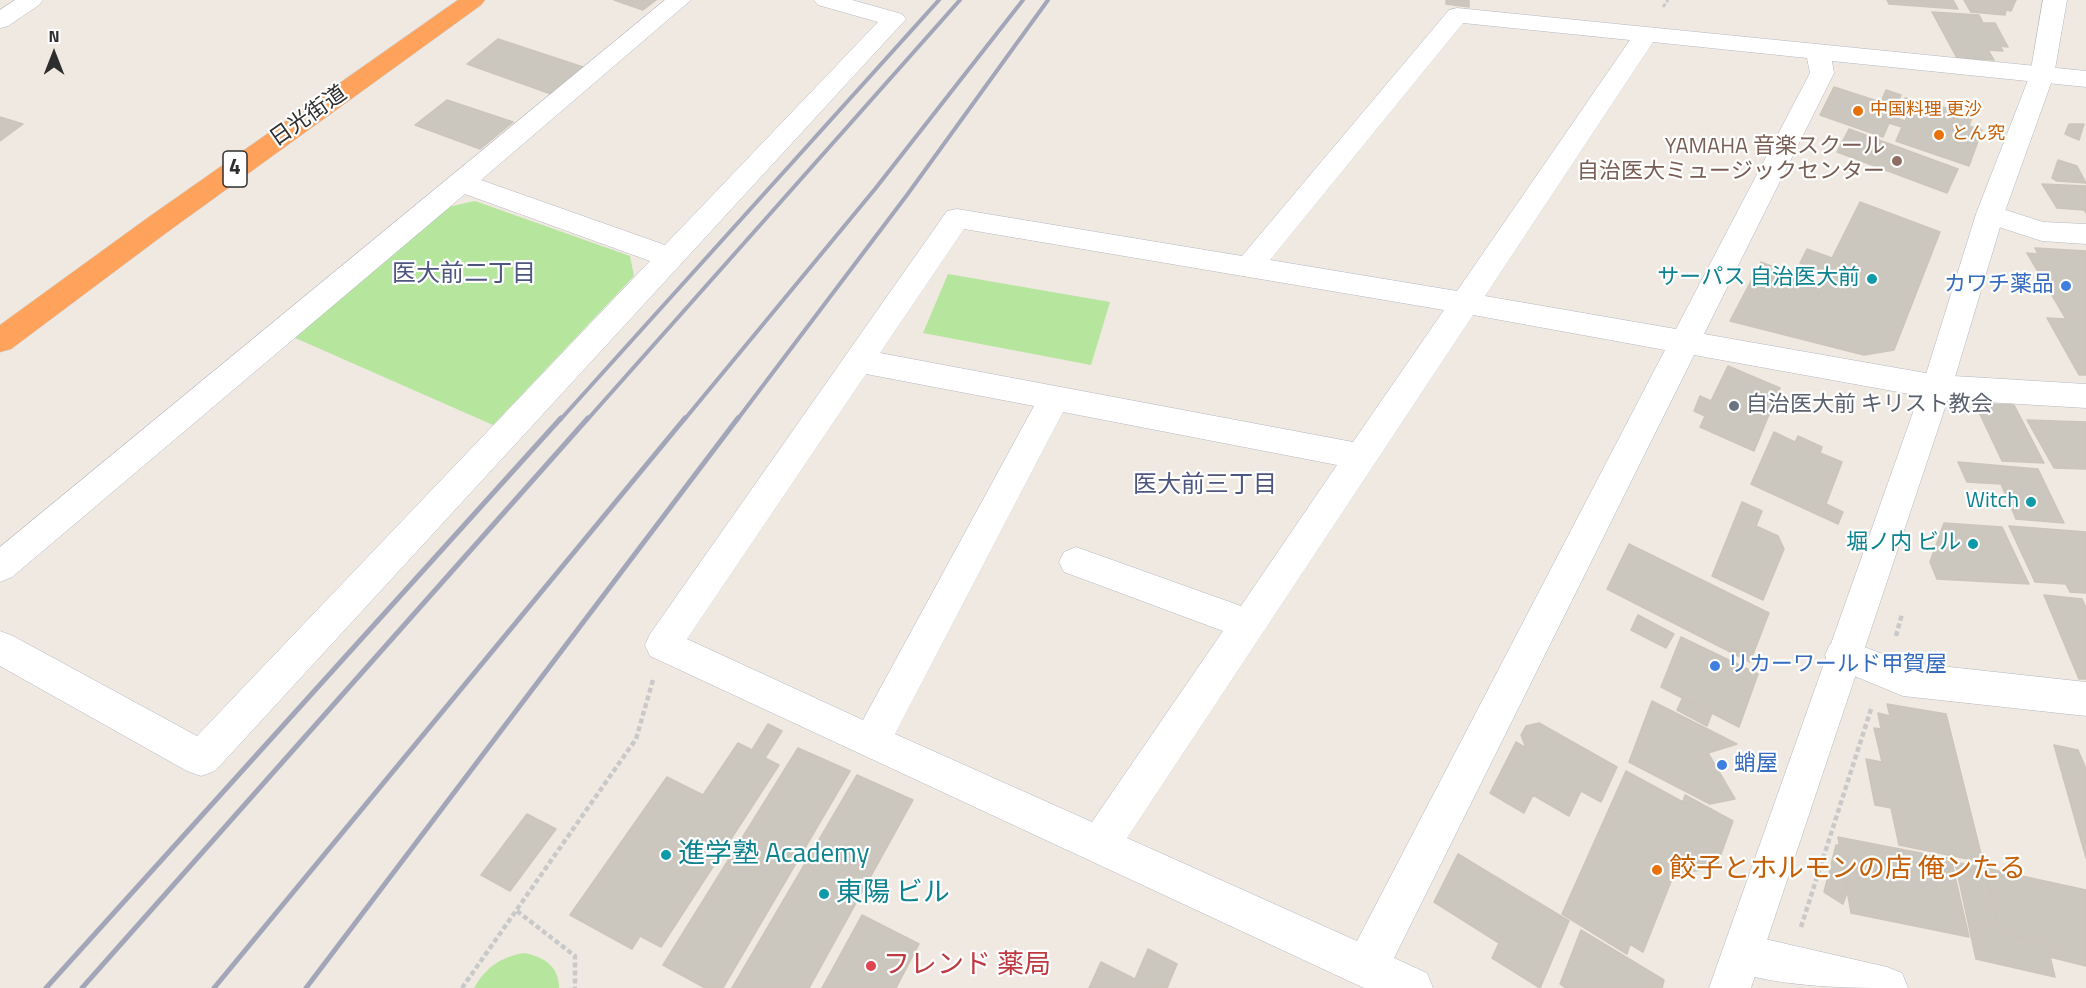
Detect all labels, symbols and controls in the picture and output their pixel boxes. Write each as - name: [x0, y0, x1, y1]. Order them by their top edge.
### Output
- north arrow: [24, 24, 84, 84]
- text: N: [48, 24, 60, 48]
- street label: 日光街道: [265, 81, 353, 153]
- place label: 中国料理 更沙: [1870, 100, 1982, 122]
- marker: 中国料理 更沙: [1851, 104, 1865, 118]
- place label: とん究: [1951, 124, 2005, 146]
- marker: とん究: [1932, 128, 1946, 142]
- place label: YAMAHA 音楽スクール 自治医大ミュージックセンター: [1577, 135, 1885, 186]
- road number: 4: [223, 151, 247, 187]
- marker: YAMAHA 音楽スクール 自治医大ミュージックセンター: [1890, 154, 1904, 168]
- district label: 医大前二丁目: [392, 261, 536, 289]
- place label: サーパス 自治医大前: [1657, 266, 1860, 292]
- marker: サーパス 自治医大前: [1865, 272, 1879, 286]
- place label: カワチ薬品: [1944, 273, 2054, 299]
- marker: カワチ薬品: [2059, 279, 2073, 293]
- place label: 自治医大前 キリスト教会: [1746, 393, 1993, 419]
- marker: 自治医大前 キリスト教会: [1727, 399, 1741, 413]
- district label: 医大前三丁目: [1133, 472, 1277, 500]
- place label: Witch: [1966, 489, 2019, 515]
- marker: Witch: [2024, 495, 2038, 509]
- place label: 堀ノ内 ビル: [1846, 531, 1961, 557]
- marker: 堀ノ内 ビル: [1966, 537, 1980, 551]
- place label: リカーワールド甲賀屋: [1727, 653, 1947, 679]
- marker: リカーワールド甲賀屋: [1708, 659, 1722, 673]
- place label: 蛸屋: [1734, 752, 1778, 778]
- marker: 蛸屋: [1715, 758, 1729, 772]
- place label: 進学塾 Academy: [678, 839, 870, 871]
- marker: 進学塾 Academy: [659, 848, 673, 862]
- place label: 餃子とホルモンの店 俺ンたる: [1669, 854, 2026, 886]
- marker: 餃子とホルモンの店 俺ンたる: [1650, 863, 1664, 877]
- place label: 東陽 ビル: [836, 878, 950, 910]
- marker: 東陽 ビル: [817, 887, 831, 901]
- place label: フレンド 薬局: [883, 950, 1051, 982]
- marker: フレンド 薬局: [864, 959, 878, 973]

